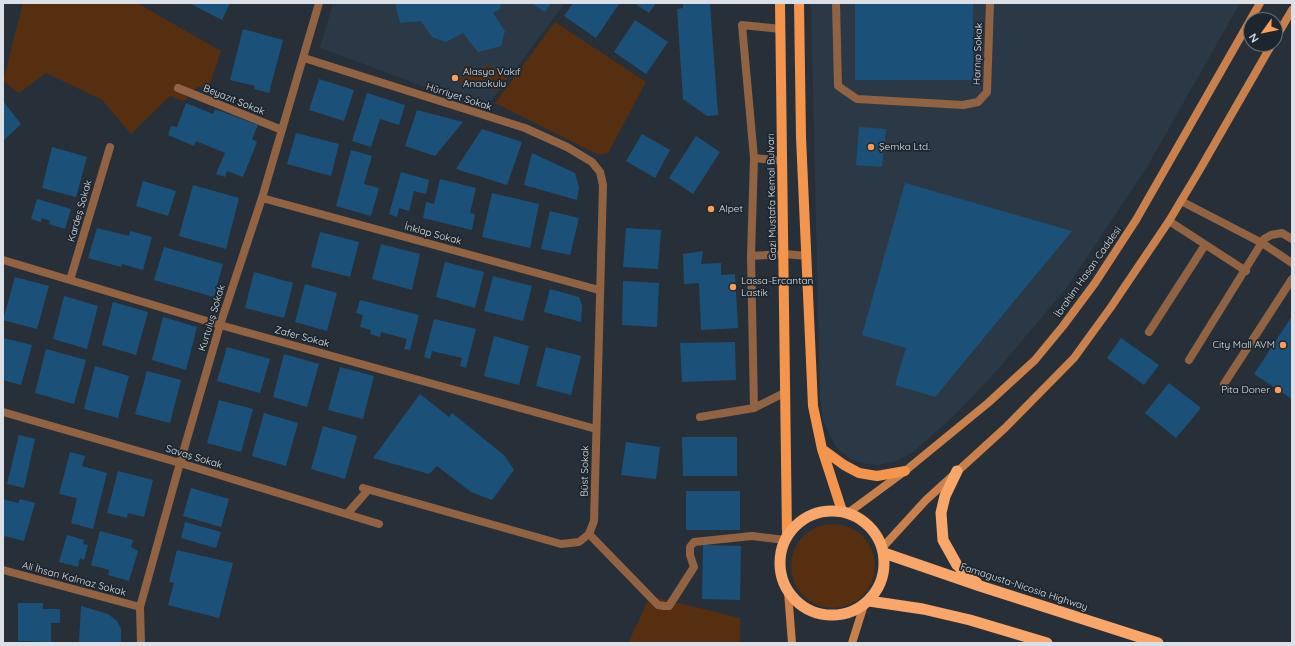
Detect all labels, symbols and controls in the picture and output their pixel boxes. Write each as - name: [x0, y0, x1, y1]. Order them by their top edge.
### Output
- north arrow: [1243, 12, 1283, 52]
- street label: Harnıp Sokak: [971, 23, 985, 85]
- text: N: [1246, 31, 1262, 45]
- place label: Alasya Vakıf Anaokulu: [463, 66, 521, 90]
- marker: Alasya Vakıf Anaokulu: [450, 73, 460, 83]
- street label: Hürriyet Sokak: [425, 81, 493, 113]
- street label: Beyazıt Sokak: [201, 82, 267, 118]
- street label: Gazi Mustafa Kemal Bulvarı: [765, 133, 779, 261]
- place label: Şemka Ltd.: [879, 141, 930, 153]
- marker: Şemka Ltd.: [866, 142, 876, 152]
- street label: Kardeş Sokak: [65, 179, 95, 243]
- place label: Alpet: [719, 203, 743, 215]
- marker: Alpet: [706, 204, 716, 214]
- street label: İnklap Sokak: [403, 221, 463, 247]
- street label: İbrahim Hasan Caddesi: [1052, 224, 1124, 320]
- place label: Lassa-Ercantan Lastik: [741, 275, 813, 298]
- marker: Lassa-Ercantan Lastik: [728, 282, 738, 292]
- street label: Kurtuluş Sokak: [196, 283, 228, 353]
- street label: Zafer Sokak: [273, 324, 331, 350]
- place label: City Mall AVM: [1212, 339, 1275, 351]
- marker: City Mall AVM: [1278, 340, 1288, 350]
- place label: Pita Doner: [1221, 384, 1270, 396]
- marker: Pita Doner: [1273, 385, 1283, 395]
- street label: Savaş Sokak: [164, 443, 224, 471]
- street label: Büst Sokak: [579, 445, 591, 497]
- street label: Ali İhsan Kalmaz Sokak: [21, 559, 127, 599]
- street label: Famagusta-Nicosia Highway: [959, 561, 1089, 613]

